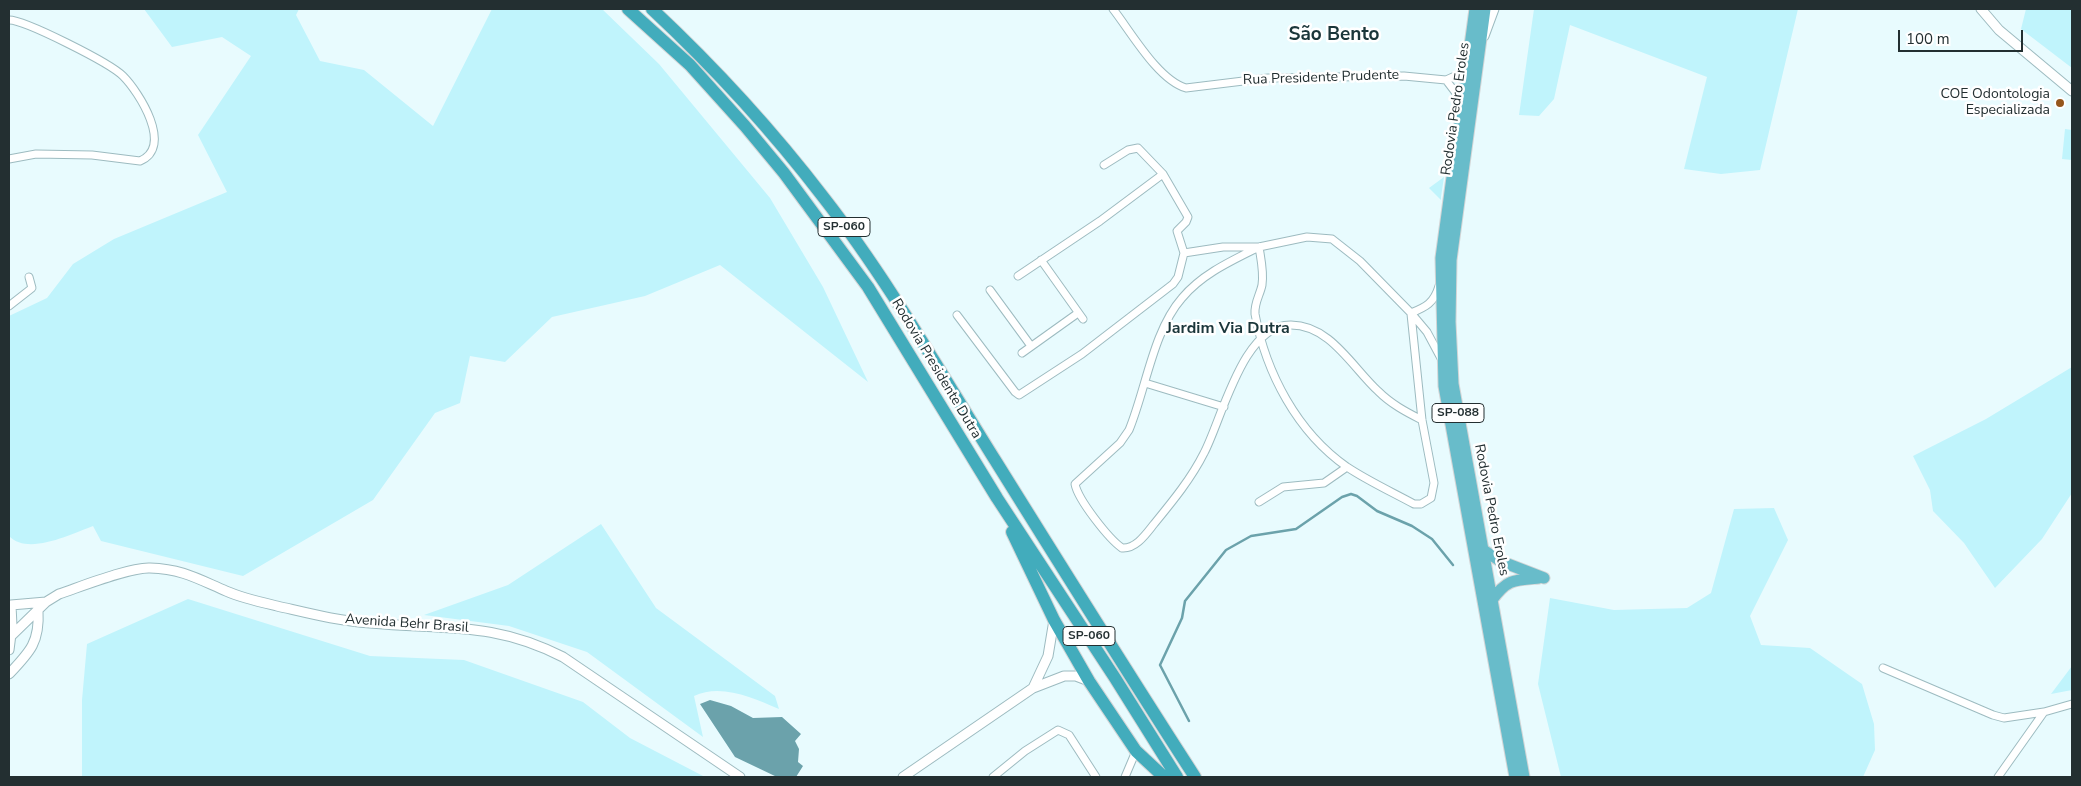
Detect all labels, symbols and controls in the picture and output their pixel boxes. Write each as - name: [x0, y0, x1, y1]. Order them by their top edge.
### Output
- scale bar: [1901, 20, 2026, 52]
- district label: São Bento: [1288, 24, 1380, 46]
- text: 100 m: [1906, 29, 1950, 49]
- street label: Rodovia Pedro Eroles: [1438, 42, 1474, 176]
- street label: Rua Presidente Prudente: [1243, 67, 1399, 89]
- place label: COE Odontologia Especializada: [1940, 87, 2050, 120]
- marker: COE Odontologia Especializada: [2054, 97, 2066, 109]
- road number: SP-060: [818, 218, 870, 236]
- street label: Rodovia Presidente Dutra: [888, 296, 984, 442]
- district label: Jardim Via Dutra: [1166, 319, 1290, 339]
- road number: SP-088: [1432, 403, 1484, 422]
- street label: Rodovia Pedro Eroles: [1470, 443, 1512, 577]
- street label: Avenida Behr Brasil: [344, 611, 470, 637]
- road number: SP-060: [1063, 626, 1115, 646]

